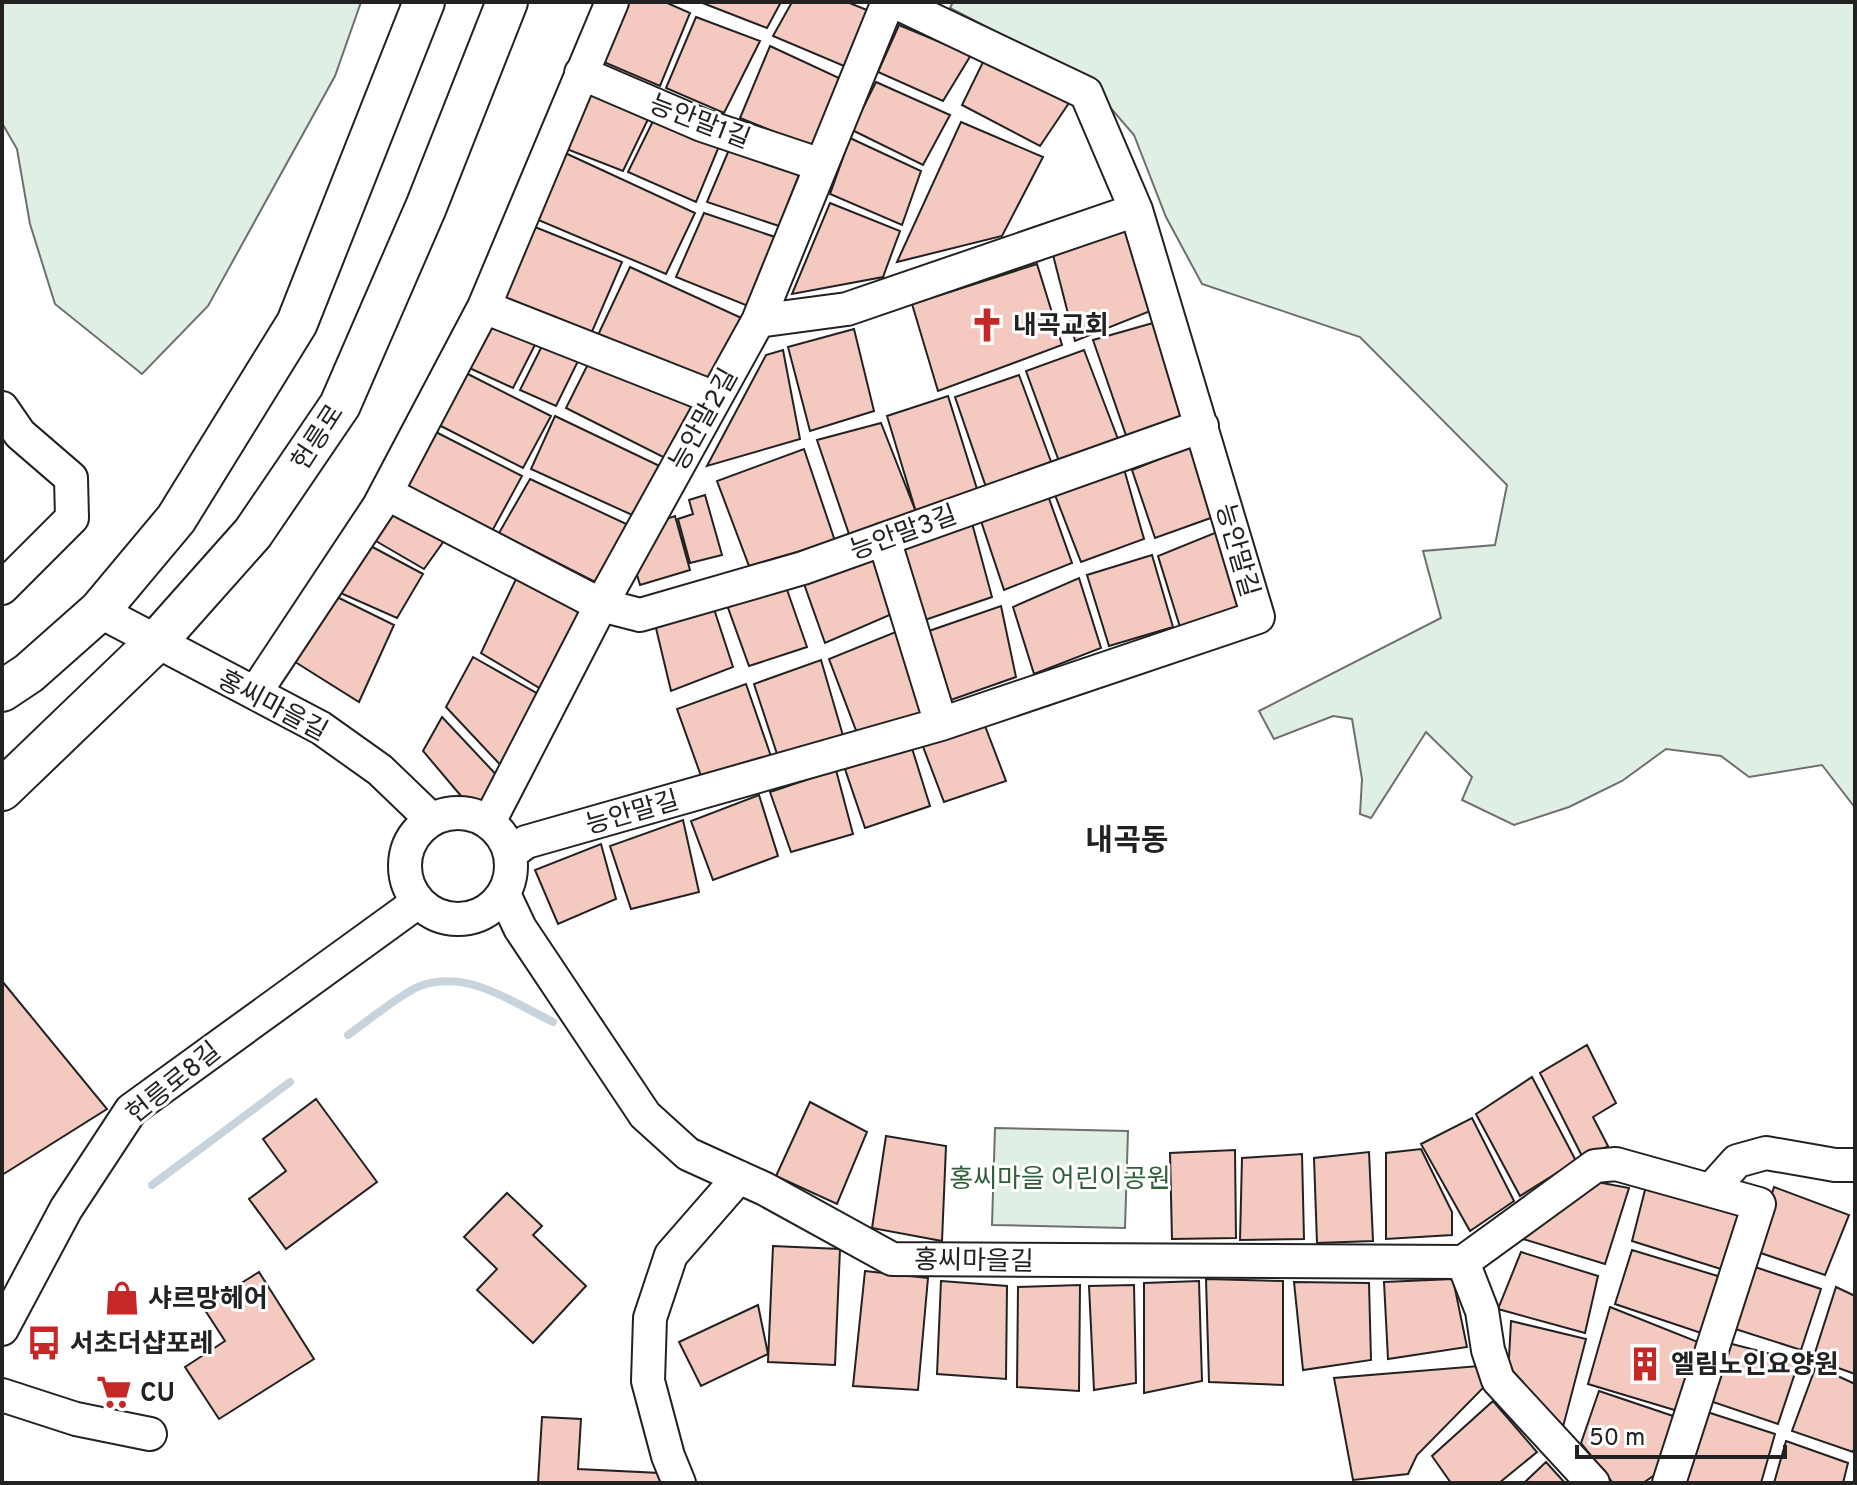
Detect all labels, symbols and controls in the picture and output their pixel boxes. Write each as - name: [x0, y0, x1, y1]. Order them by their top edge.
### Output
- street label: 능안말1길: [644, 89, 754, 158]
- church icon: 내곡교회: [968, 306, 1006, 344]
- place label: 내곡교회: [1013, 311, 1109, 344]
- street label: 능안말2길: [664, 363, 747, 477]
- street label: 헌릉로: [286, 399, 352, 477]
- street label: 능안말3길: [846, 500, 962, 569]
- street label: 능안말길: [1207, 500, 1265, 601]
- street label: 홍씨마을길: [211, 665, 332, 750]
- street label: 능안말길: [582, 785, 683, 843]
- district label: 내곡동: [1086, 824, 1168, 861]
- street label: 헌릉로8길: [121, 1036, 228, 1132]
- park label: 홍씨마을 어린이공원: [949, 1164, 1171, 1197]
- street label: 홍씨마을길: [914, 1245, 1034, 1280]
- shop icon: 샤르망헤어: [103, 1279, 141, 1317]
- place label: 샤르망헤어: [148, 1284, 268, 1317]
- bus stop icon: 서초더샵포레: [25, 1324, 63, 1362]
- place label: 서초더샵포레: [70, 1329, 214, 1362]
- building icon: 엘림노인요양원: [1626, 1345, 1664, 1383]
- place label: 엘림노인요양원: [1671, 1350, 1838, 1383]
- supermarket icon: CU: [95, 1373, 133, 1411]
- place label: CU: [140, 1378, 175, 1411]
- scale bar: [1577, 1409, 1785, 1459]
- text: 50 m: [1589, 1424, 1645, 1454]

